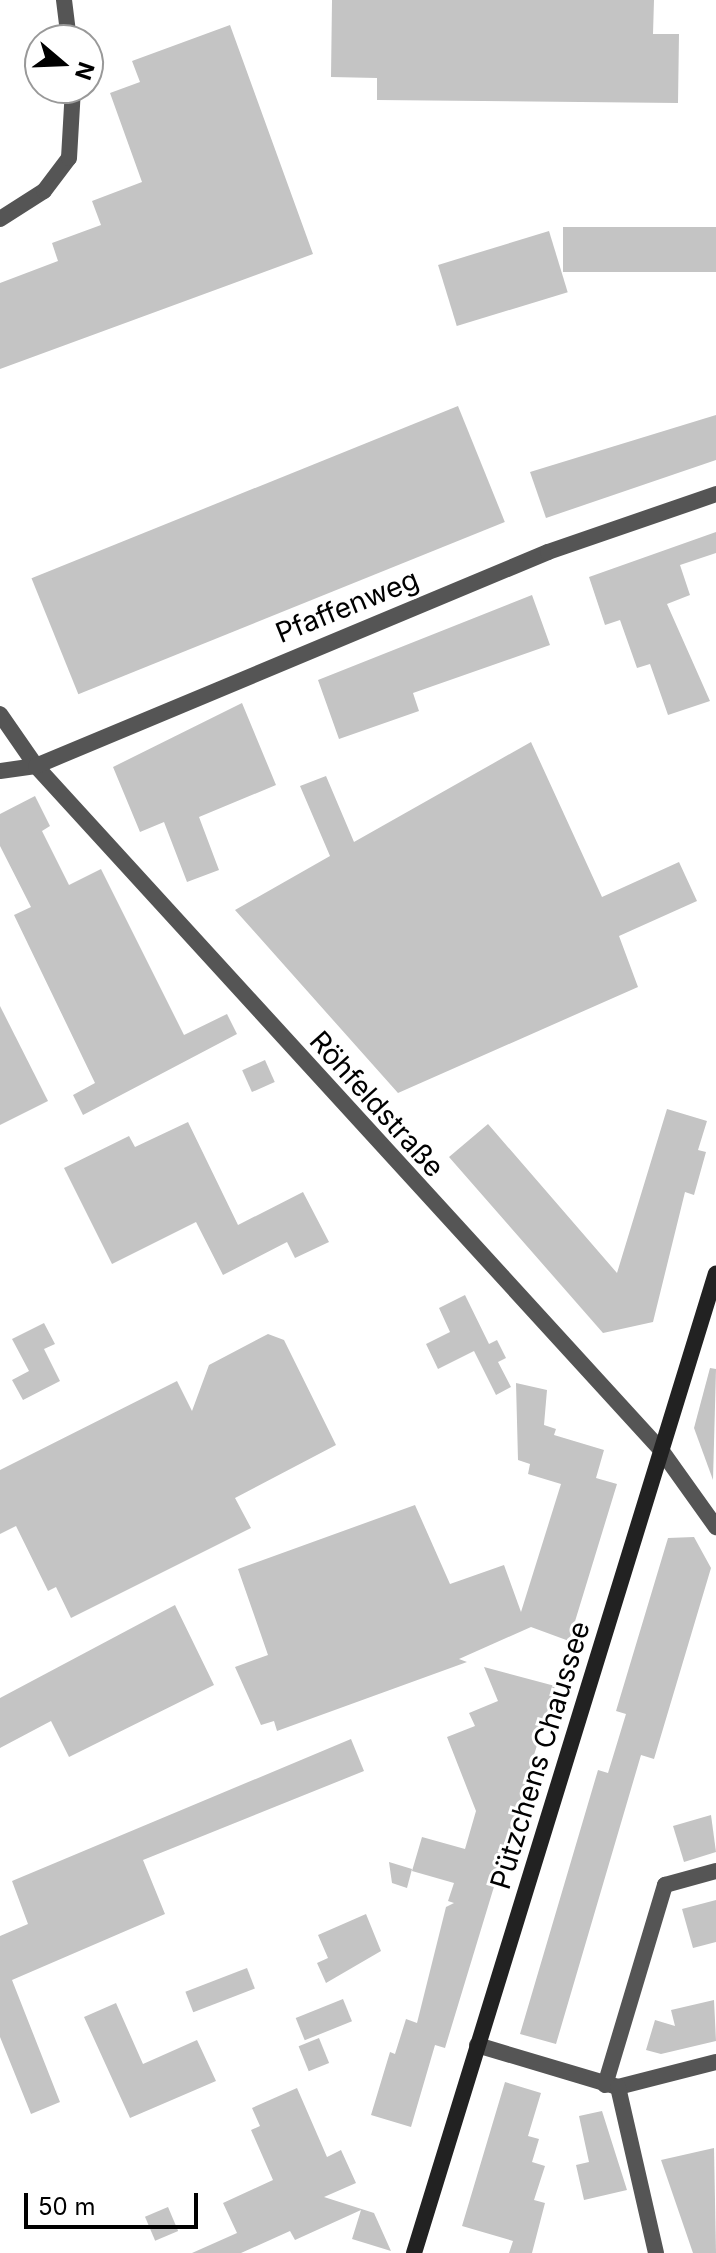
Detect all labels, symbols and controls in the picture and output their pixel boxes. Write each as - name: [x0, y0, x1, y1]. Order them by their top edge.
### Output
- north arrow: [24, 24, 104, 104]
- text: N: [70, 59, 100, 83]
- street label: Pfaffenweg: [271, 562, 423, 650]
- street label: Röhfeldstraße: [303, 1024, 451, 1184]
- street label: Pützchens Chaussee: [483, 1617, 597, 1893]
- scale bar: [28, 2177, 202, 2227]
- text: 50 m: [38, 2192, 96, 2221]

